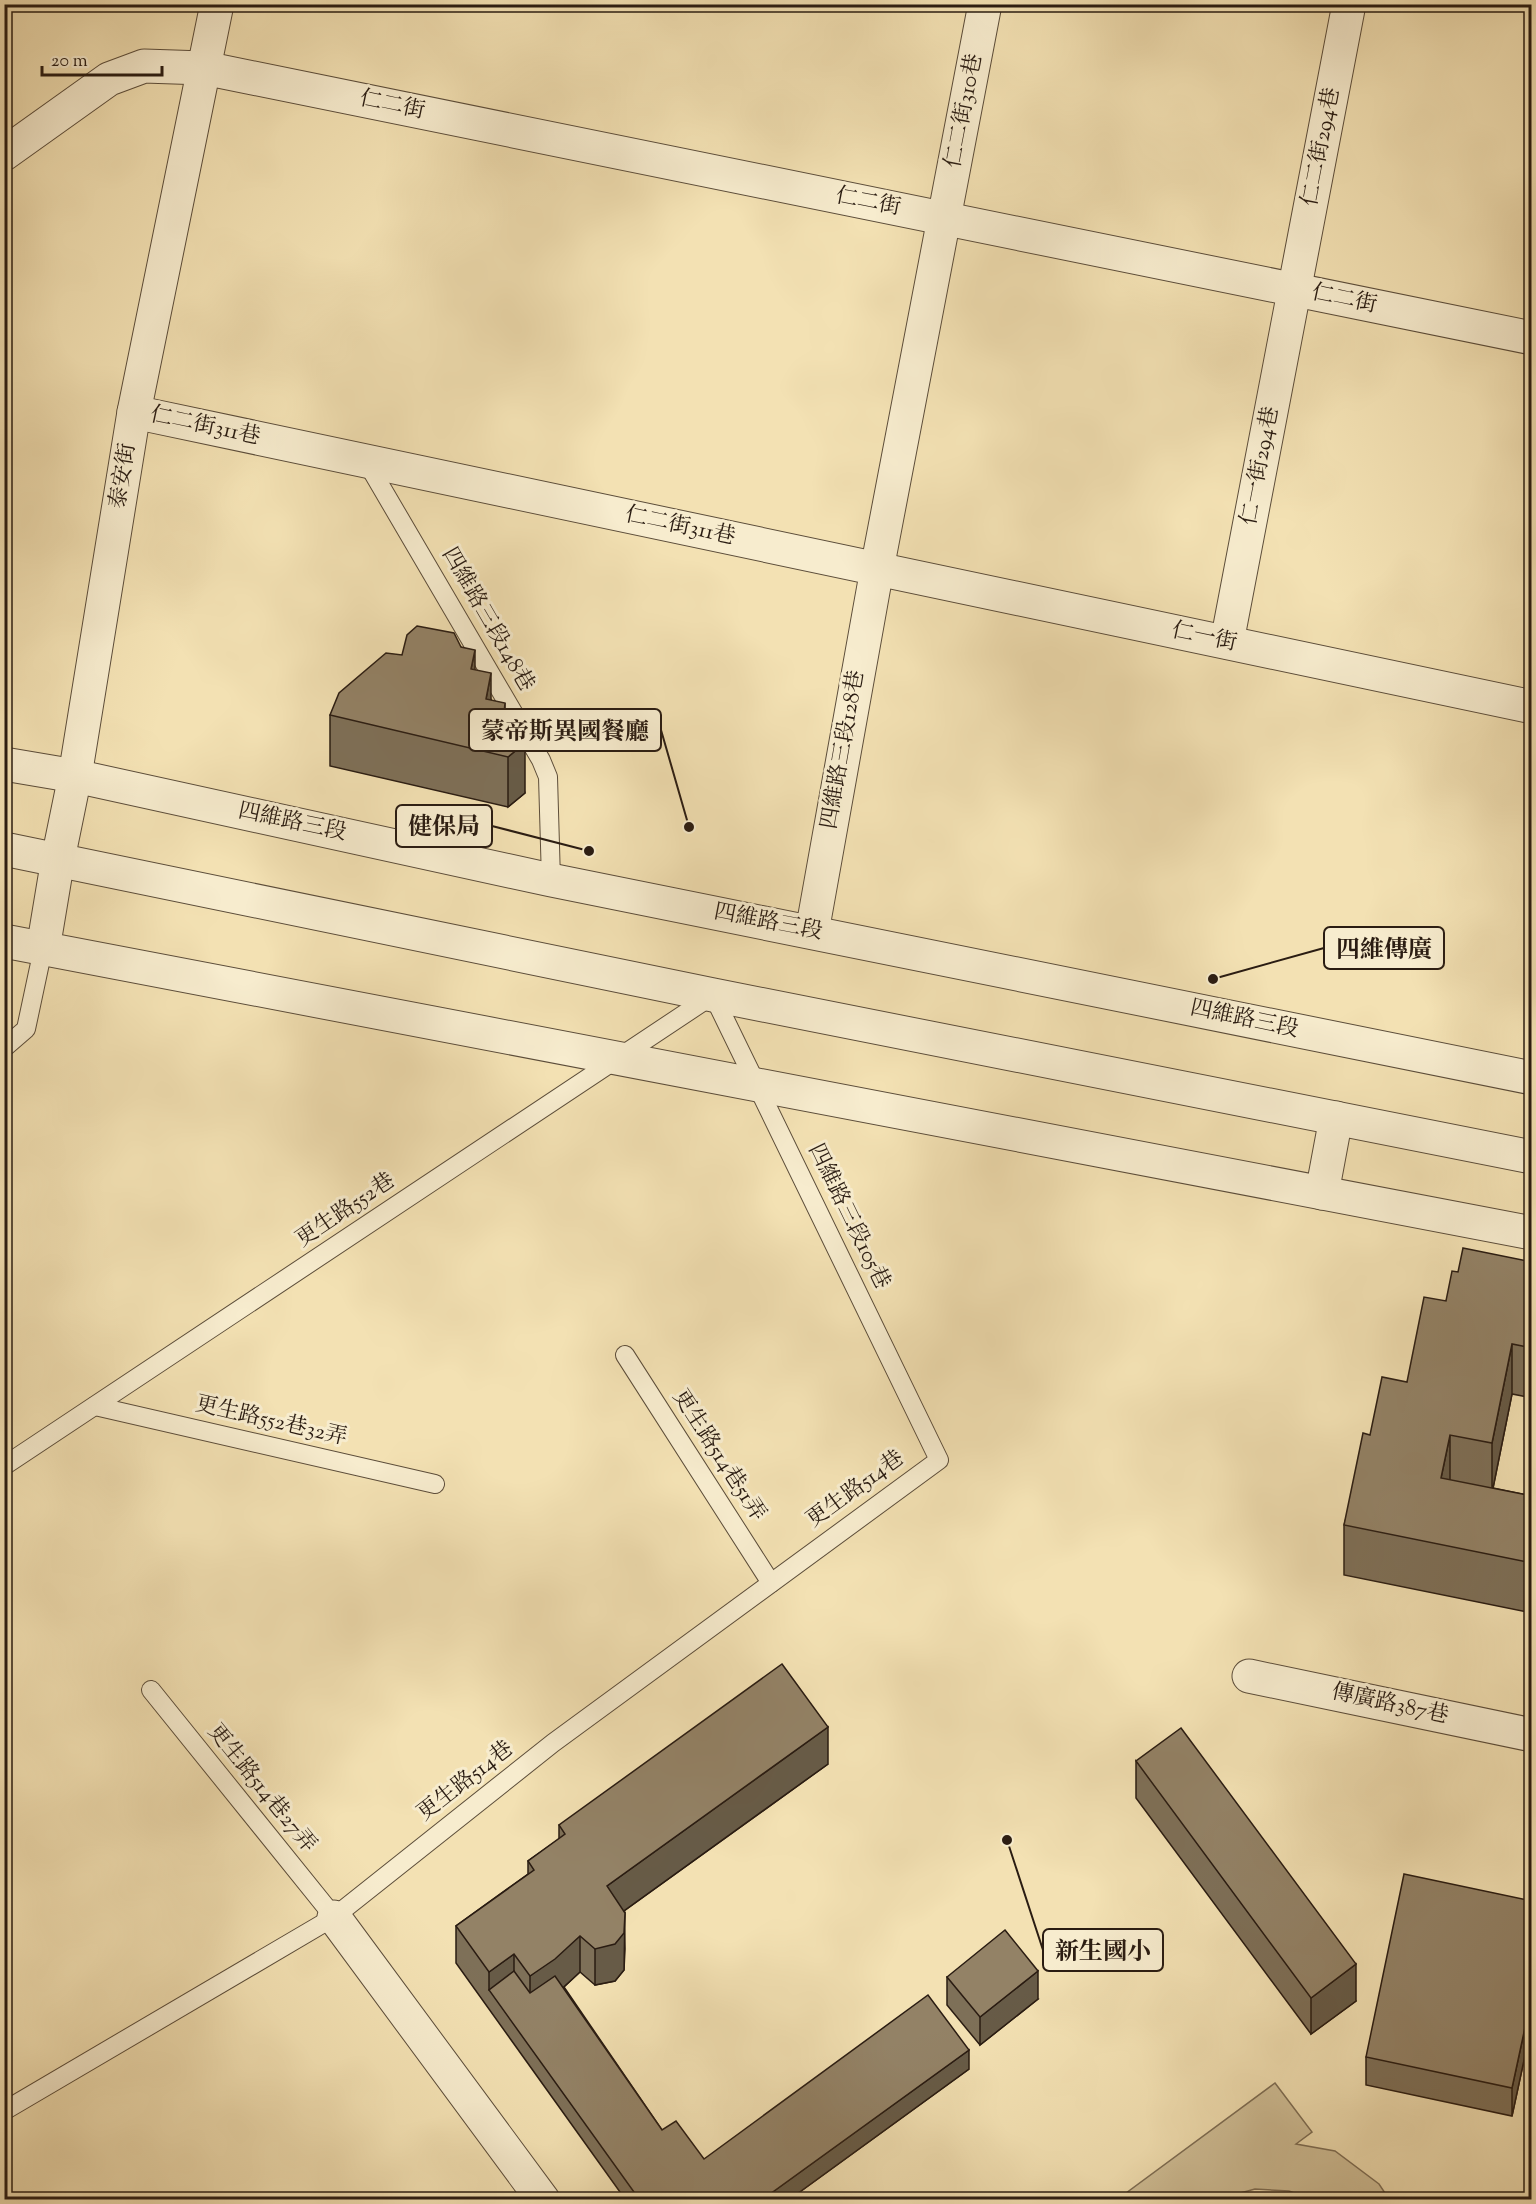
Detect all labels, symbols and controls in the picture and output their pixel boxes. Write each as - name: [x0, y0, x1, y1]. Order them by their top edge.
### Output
- scale bar: [42, 39, 162, 77]
- text: 20 m: [51, 49, 88, 75]
- street label: 仁二街310巷: [938, 51, 992, 171]
- street label: 仁二街: [356, 83, 428, 129]
- street label: 仁二街294巷: [1295, 85, 1349, 209]
- street label: 仁二街: [833, 181, 903, 225]
- street label: 仁二街: [1308, 277, 1380, 323]
- street label: 仁二街311巷: [147, 400, 263, 454]
- street label: 仁一街294巷: [1234, 404, 1288, 528]
- street label: 泰安街: [103, 441, 145, 511]
- street label: 仁二街311巷: [622, 500, 738, 554]
- street label: 四維路三段148巷: [433, 542, 541, 698]
- street label: 仁一街: [1168, 615, 1240, 661]
- street label: 四維路三段128巷: [814, 668, 874, 832]
- callout: 蒙帝斯異國餐廳: [469, 709, 661, 751]
- text: 蒙帝斯異國餐廳: [481, 716, 649, 750]
- street label: 四維路三段: [235, 796, 349, 850]
- callout: 健保局: [396, 805, 492, 847]
- text: 健保局: [408, 811, 480, 845]
- street label: 四維路三段: [711, 897, 825, 949]
- callout: 四維傳廣: [1324, 927, 1444, 969]
- text: 四維傳廣: [1336, 934, 1432, 968]
- street label: 四維路三段: [1187, 993, 1301, 1047]
- street label: 四維路三段105巷: [799, 1139, 897, 1295]
- street label: 更生路552巷: [290, 1166, 402, 1256]
- street label: 更生路514巷51弄: [663, 1384, 773, 1528]
- street label: 更生路552巷32弄: [192, 1389, 350, 1455]
- street label: 更生路514巷: [800, 1444, 912, 1536]
- street label: 傳廣路387巷: [1329, 1677, 1451, 1733]
- street label: 更生路514巷27弄: [199, 1718, 323, 1860]
- street label: 更生路514巷: [411, 1734, 521, 1830]
- callout: 新生國小: [1043, 1929, 1163, 1971]
- text: 新生國小: [1055, 1936, 1151, 1970]

